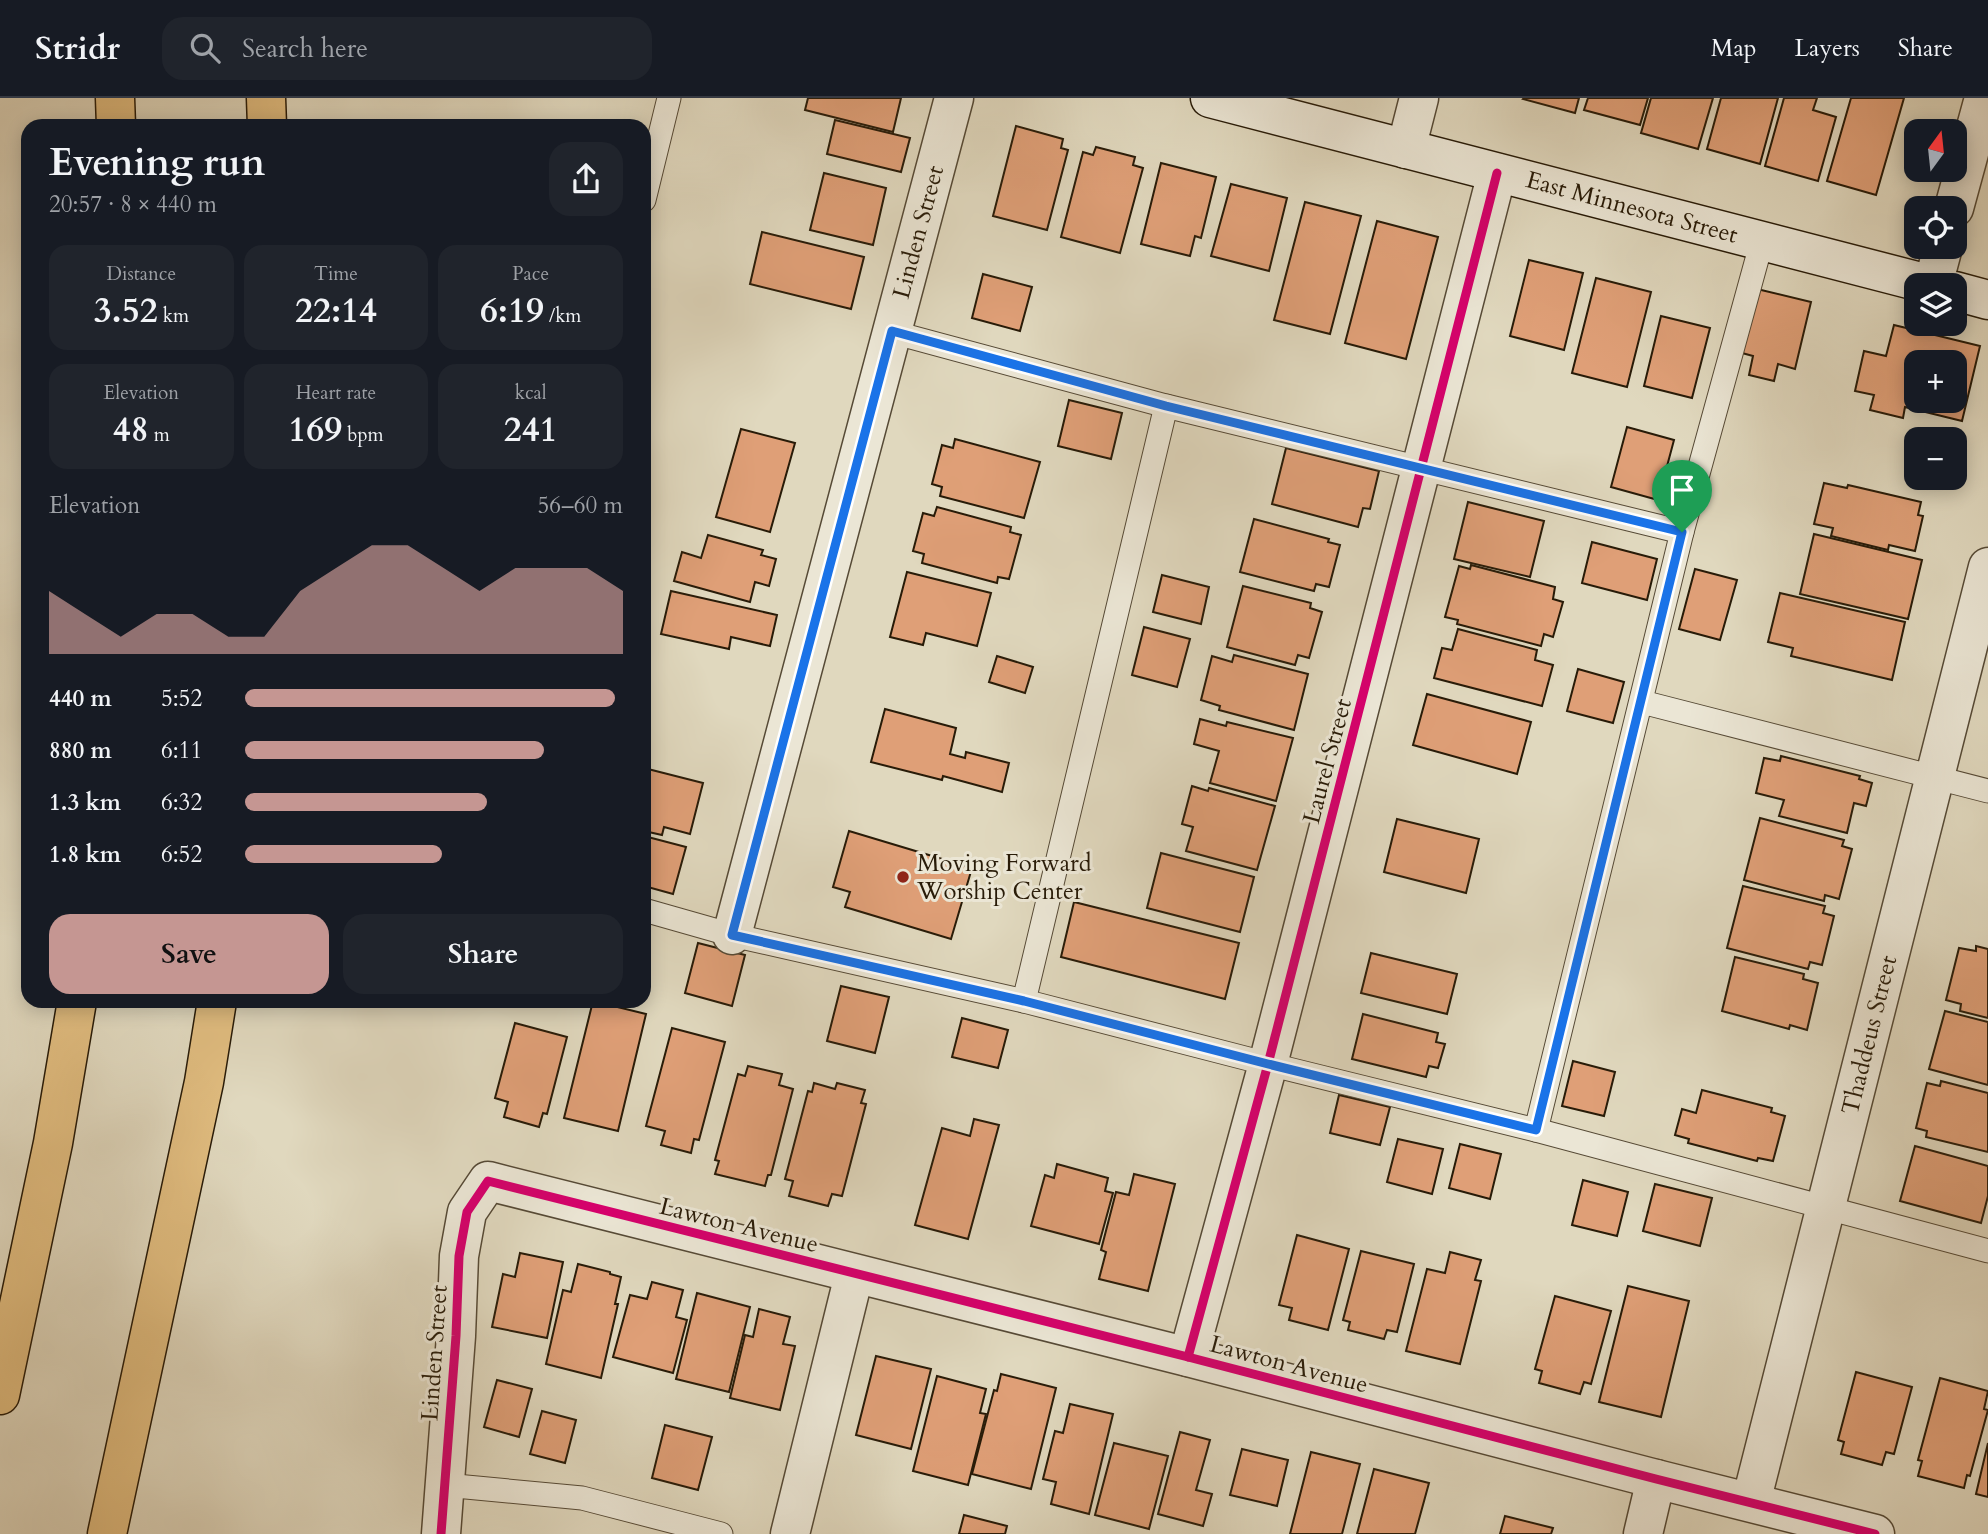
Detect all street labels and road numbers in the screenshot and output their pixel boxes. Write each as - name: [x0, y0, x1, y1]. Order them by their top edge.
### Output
- street label: Linden Street: [885, 162, 952, 302]
- street label: East Minnesota Street: [1522, 163, 1742, 252]
- street label: Laurel Street: [1295, 695, 1360, 827]
- street label: Thaddeus Street: [1834, 952, 1905, 1118]
- street label: Lawton Avenue: [656, 1190, 822, 1261]
- street label: Linden Street: [413, 1283, 456, 1422]
- street label: Lawton Avenue: [1206, 1328, 1372, 1401]

